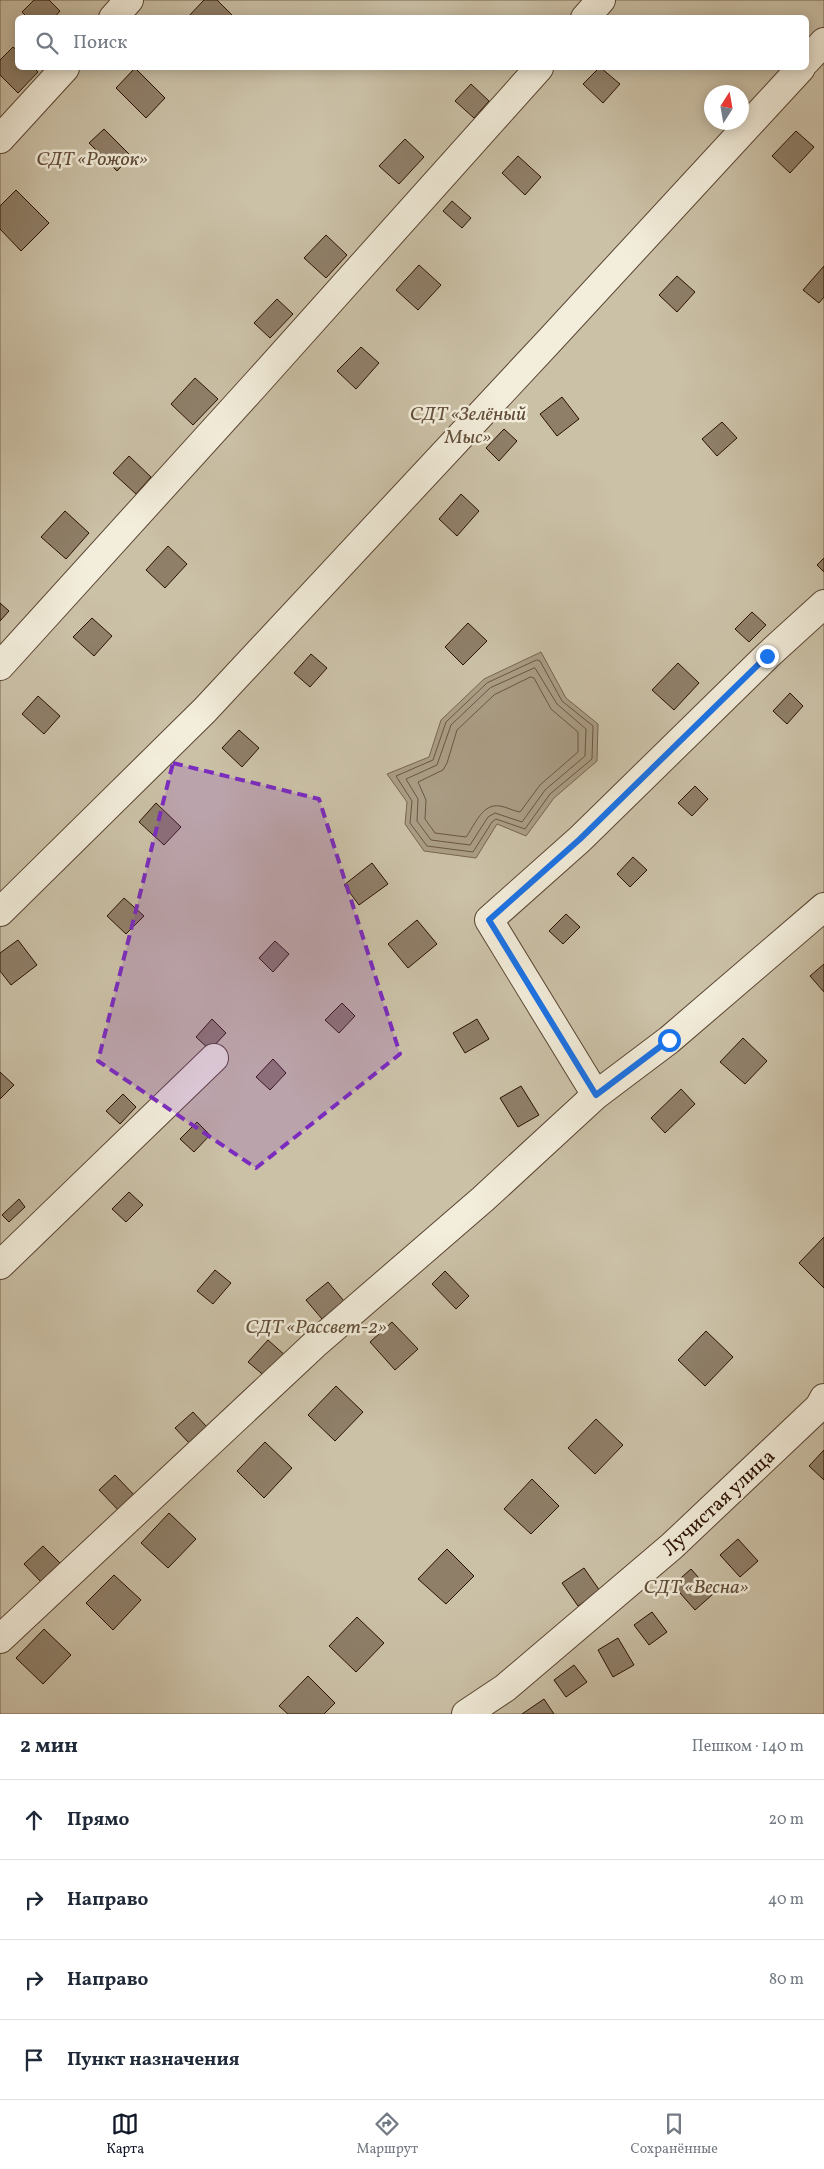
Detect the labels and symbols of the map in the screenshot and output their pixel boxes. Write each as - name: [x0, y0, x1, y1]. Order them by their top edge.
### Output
- north arrow: [704, 85, 749, 130]
- park label: СДТ «Рожок»: [36, 146, 148, 174]
- park label: СДТ «Зелёный Мыс»: [410, 401, 526, 452]
- route end: [756, 645, 779, 668]
- route start: [658, 1029, 681, 1052]
- park label: СДТ «Рассвет-2»: [245, 1314, 387, 1342]
- street label: Лучистая улица: [657, 1444, 782, 1563]
- park label: СДТ «Весна»: [644, 1574, 749, 1602]

